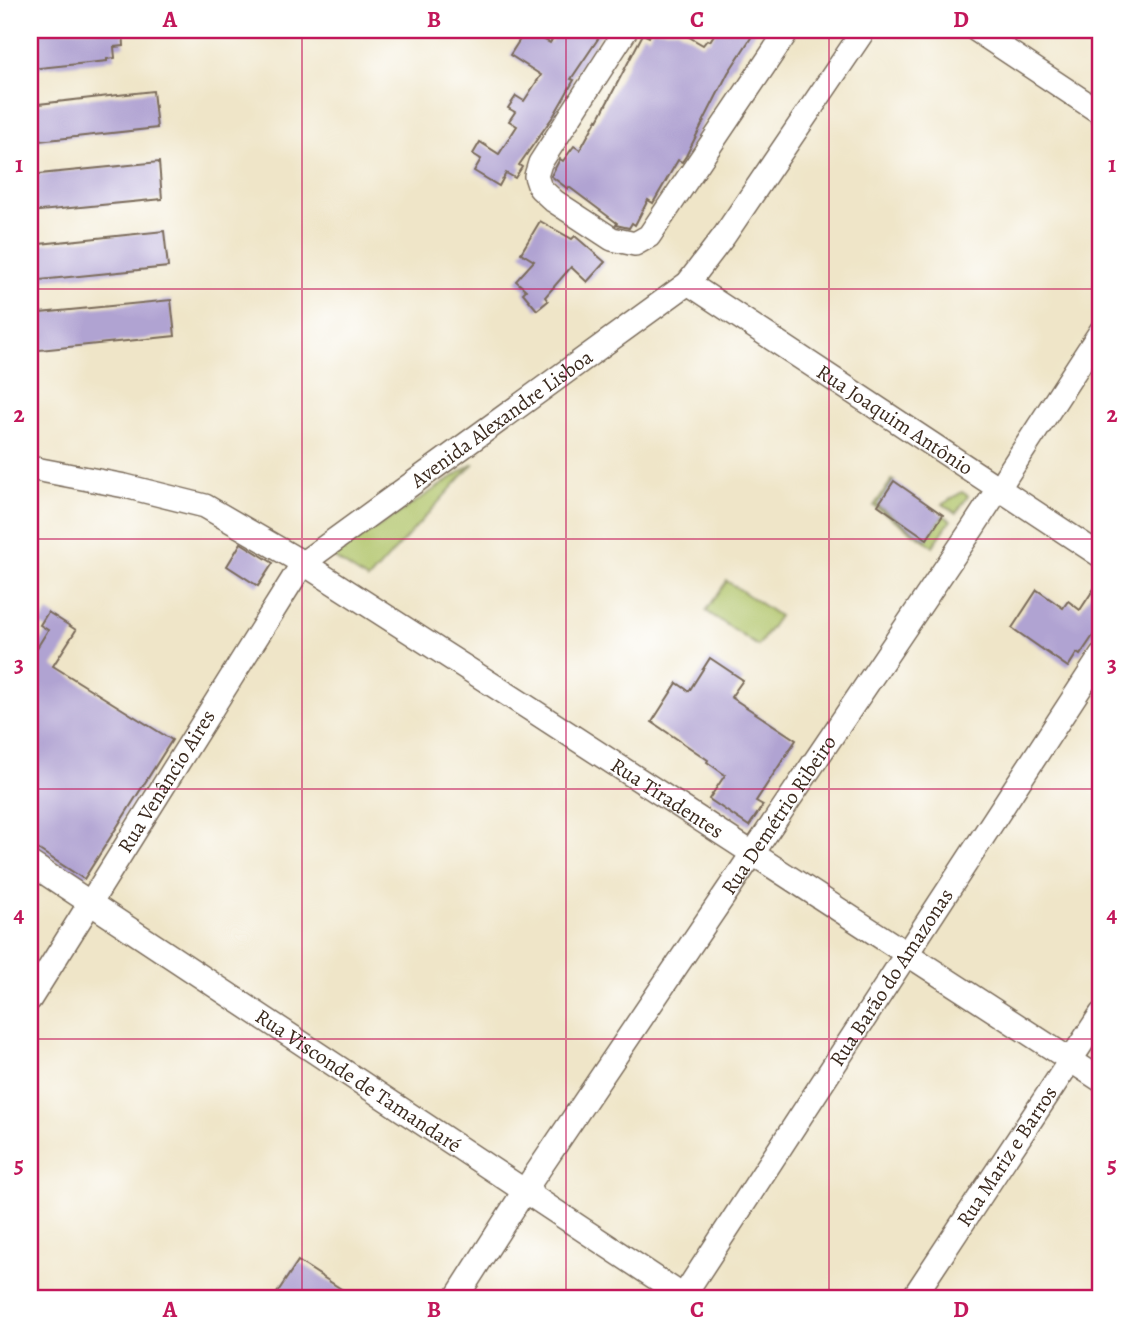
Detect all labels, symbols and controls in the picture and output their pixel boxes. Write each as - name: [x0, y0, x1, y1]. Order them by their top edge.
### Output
- text: A: [162, 4, 178, 35]
- text: B: [427, 4, 441, 35]
- text: C: [690, 4, 704, 35]
- text: D: [953, 4, 969, 35]
- text: 1: [15, 149, 23, 180]
- text: 1: [1108, 149, 1116, 180]
- street label: Avenida Alexandre Lisboa: [404, 343, 598, 495]
- street label: Rua Joaquim Antônio: [811, 358, 979, 482]
- text: 2: [13, 399, 25, 430]
- text: 2: [1106, 399, 1118, 430]
- text: 3: [14, 649, 24, 680]
- text: 3: [1107, 649, 1117, 680]
- street label: Rua Venâncio Aires: [111, 704, 222, 858]
- street label: Rua Demétrio Ribeiro: [715, 730, 843, 900]
- street label: Rua Tiradentes: [606, 751, 729, 845]
- street label: Rua Barão do Amazonas: [823, 883, 960, 1072]
- text: 4: [14, 899, 25, 930]
- text: 4: [1107, 899, 1118, 930]
- street label: Rua Visconde de Tamandaré: [250, 1002, 467, 1159]
- street label: Rua Mariz e Barros: [950, 1080, 1064, 1232]
- text: 5: [14, 1149, 24, 1180]
- text: 5: [1107, 1149, 1117, 1180]
- text: A: [162, 1294, 178, 1325]
- text: B: [427, 1294, 441, 1325]
- text: C: [690, 1294, 704, 1325]
- text: D: [953, 1294, 969, 1325]

